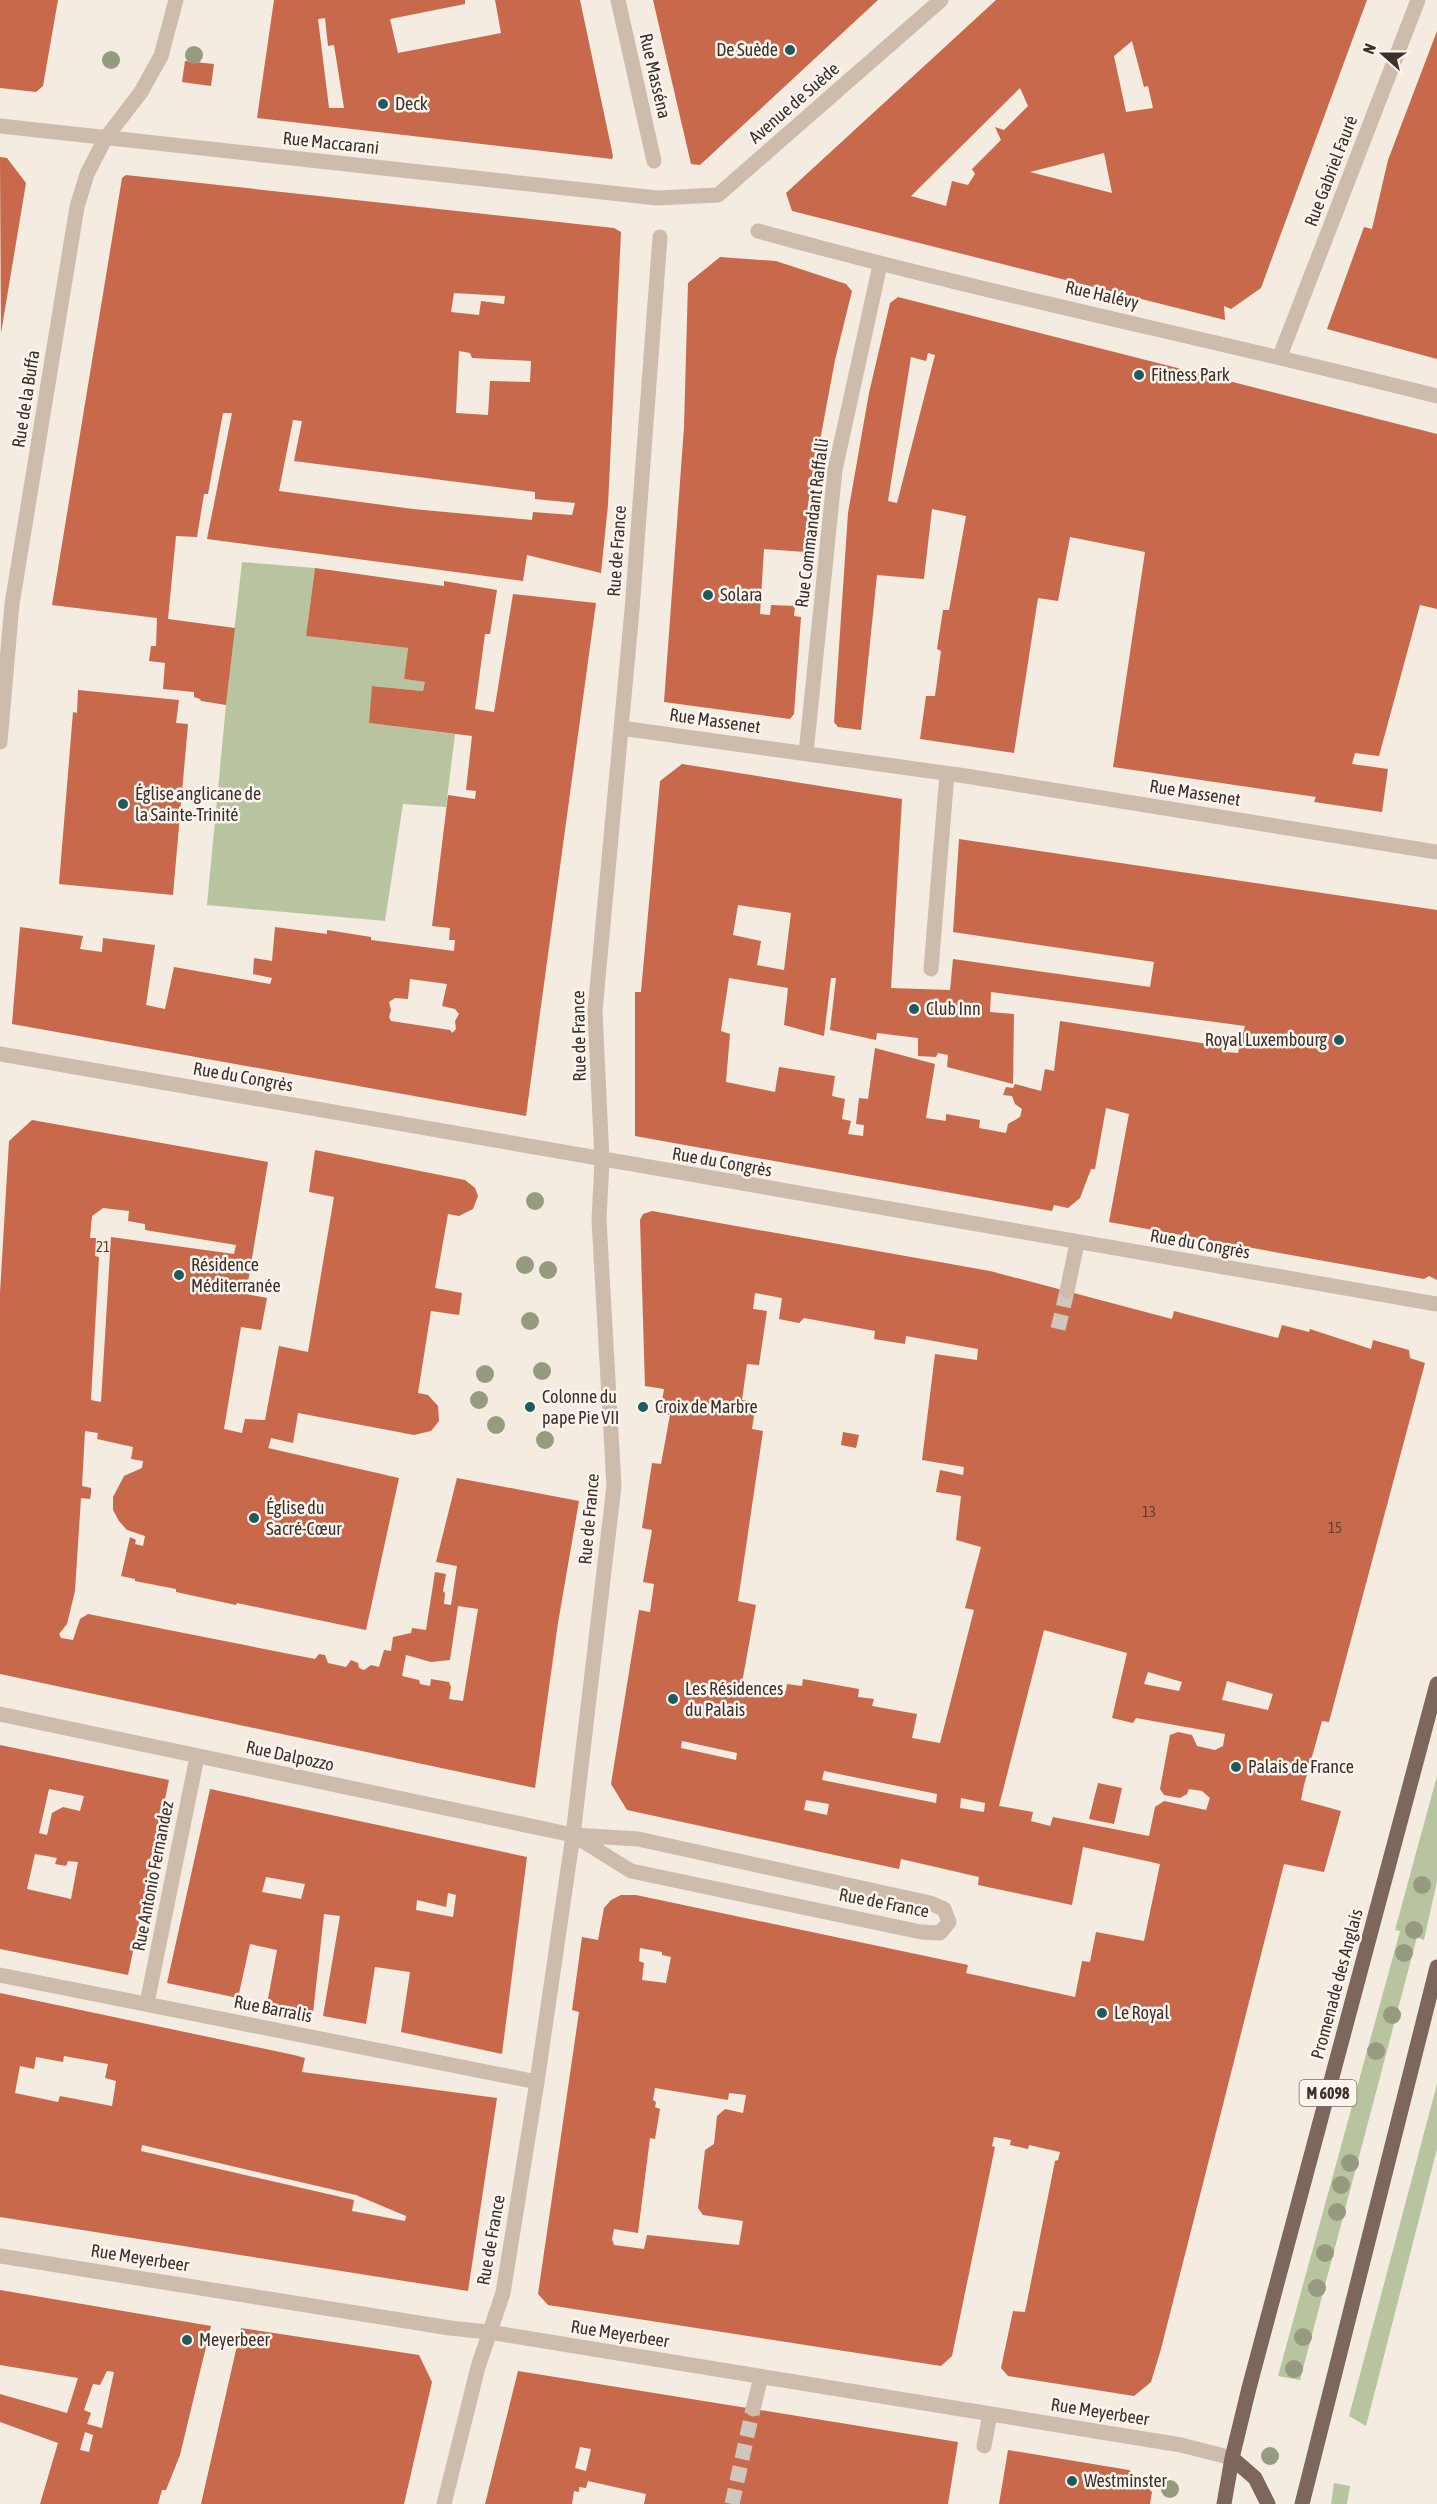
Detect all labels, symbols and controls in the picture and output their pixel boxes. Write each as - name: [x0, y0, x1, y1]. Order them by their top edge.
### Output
- north arrow: [1353, 24, 1413, 84]
- street label: Rue Masséna: [635, 31, 675, 121]
- place label: De Suède: [716, 39, 778, 60]
- text: N: [1359, 41, 1379, 56]
- marker: De Suède: [783, 43, 797, 57]
- street label: Avenue de Suède: [744, 58, 843, 147]
- place label: Deck: [395, 93, 428, 114]
- marker: Deck: [376, 97, 390, 111]
- street label: Rue Gabriel Fauré: [1300, 112, 1361, 229]
- street label: Rue Maccarani: [282, 127, 380, 158]
- street label: Rue Halévy: [1063, 276, 1141, 313]
- street label: Rue de la Buffa: [7, 349, 44, 449]
- place label: Fitness Park: [1151, 364, 1230, 385]
- marker: Fitness Park: [1132, 368, 1146, 382]
- street label: Rue Commandant Raffalli: [791, 437, 832, 609]
- street label: Rue de France: [603, 505, 630, 597]
- place label: Solara: [720, 584, 762, 605]
- marker: Solara: [701, 588, 715, 602]
- street label: Rue Massenet: [668, 704, 762, 737]
- street label: Rue Massenet: [1148, 775, 1242, 810]
- place label: Église anglicane de la Sainte-Trinité: [135, 783, 261, 825]
- marker: Église anglicane de la Sainte-Trinité: [116, 797, 130, 811]
- street label: Rue de France: [567, 990, 590, 1082]
- place label: Club Inn: [926, 998, 981, 1019]
- marker: Club Inn: [907, 1002, 921, 1016]
- place label: Royal Luxembourg: [1205, 1029, 1327, 1050]
- marker: Royal Luxembourg: [1332, 1033, 1346, 1047]
- street label: Rue du Congrès: [192, 1057, 295, 1096]
- street label: Rue du Congrès: [671, 1142, 774, 1181]
- street label: Rue du Congrès: [1149, 1224, 1252, 1263]
- house number: 21: [96, 1238, 110, 1255]
- place label: Résidence Méditerranée: [191, 1254, 281, 1296]
- marker: Résidence Méditerranée: [172, 1268, 186, 1282]
- place label: Colonne du pape Pie VII: [542, 1386, 619, 1428]
- place label: Croix de Marbre: [655, 1396, 758, 1417]
- marker: Colonne du pape Pie VII: [523, 1400, 537, 1414]
- marker: Croix de Marbre: [636, 1400, 650, 1414]
- street label: Rue de France: [574, 1473, 603, 1565]
- place label: Église du Sacré-Cœur: [266, 1497, 342, 1539]
- house number: 13: [1142, 1503, 1156, 1520]
- marker: Église du Sacré-Cœur: [247, 1511, 261, 1525]
- house number: 15: [1328, 1519, 1342, 1536]
- place label: Les Résidences du Palais: [685, 1678, 783, 1720]
- marker: Les Résidences du Palais: [666, 1692, 680, 1706]
- street label: Rue Dalpozzo: [244, 1736, 336, 1775]
- place label: Palais de France: [1248, 1756, 1354, 1777]
- marker: Palais de France: [1229, 1760, 1243, 1774]
- street label: Rue Antonio Fernandez: [128, 1799, 177, 1953]
- street label: Rue de France: [837, 1883, 931, 1922]
- street label: Promenade des Anglais: [1306, 1907, 1367, 2061]
- street label: Rue Barralis: [232, 1991, 314, 2026]
- place label: Le Royal: [1114, 2002, 1169, 2023]
- marker: Le Royal: [1095, 2006, 1109, 2020]
- road number: M 6098: [1300, 2080, 1356, 2106]
- street label: Rue de France: [472, 2193, 509, 2287]
- street label: Rue Meyerbeer: [89, 2239, 191, 2276]
- street label: Rue Meyerbeer: [569, 2315, 671, 2352]
- place label: Meyerbeer: [199, 2329, 271, 2350]
- marker: Meyerbeer: [180, 2333, 194, 2347]
- street label: Rue Meyerbeer: [1049, 2393, 1151, 2430]
- place label: Westminster: [1084, 2470, 1168, 2491]
- marker: Westminster: [1065, 2474, 1079, 2488]

